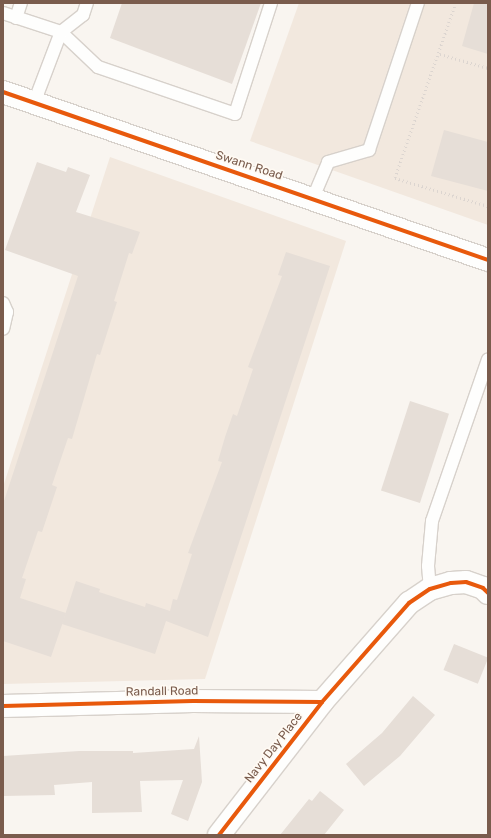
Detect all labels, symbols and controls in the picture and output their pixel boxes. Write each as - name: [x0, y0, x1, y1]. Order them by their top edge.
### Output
- street label: Swann Road: [214, 148, 284, 184]
- street label: Randall Road: [126, 684, 198, 700]
- street label: Navy Day Place: [242, 710, 306, 786]

